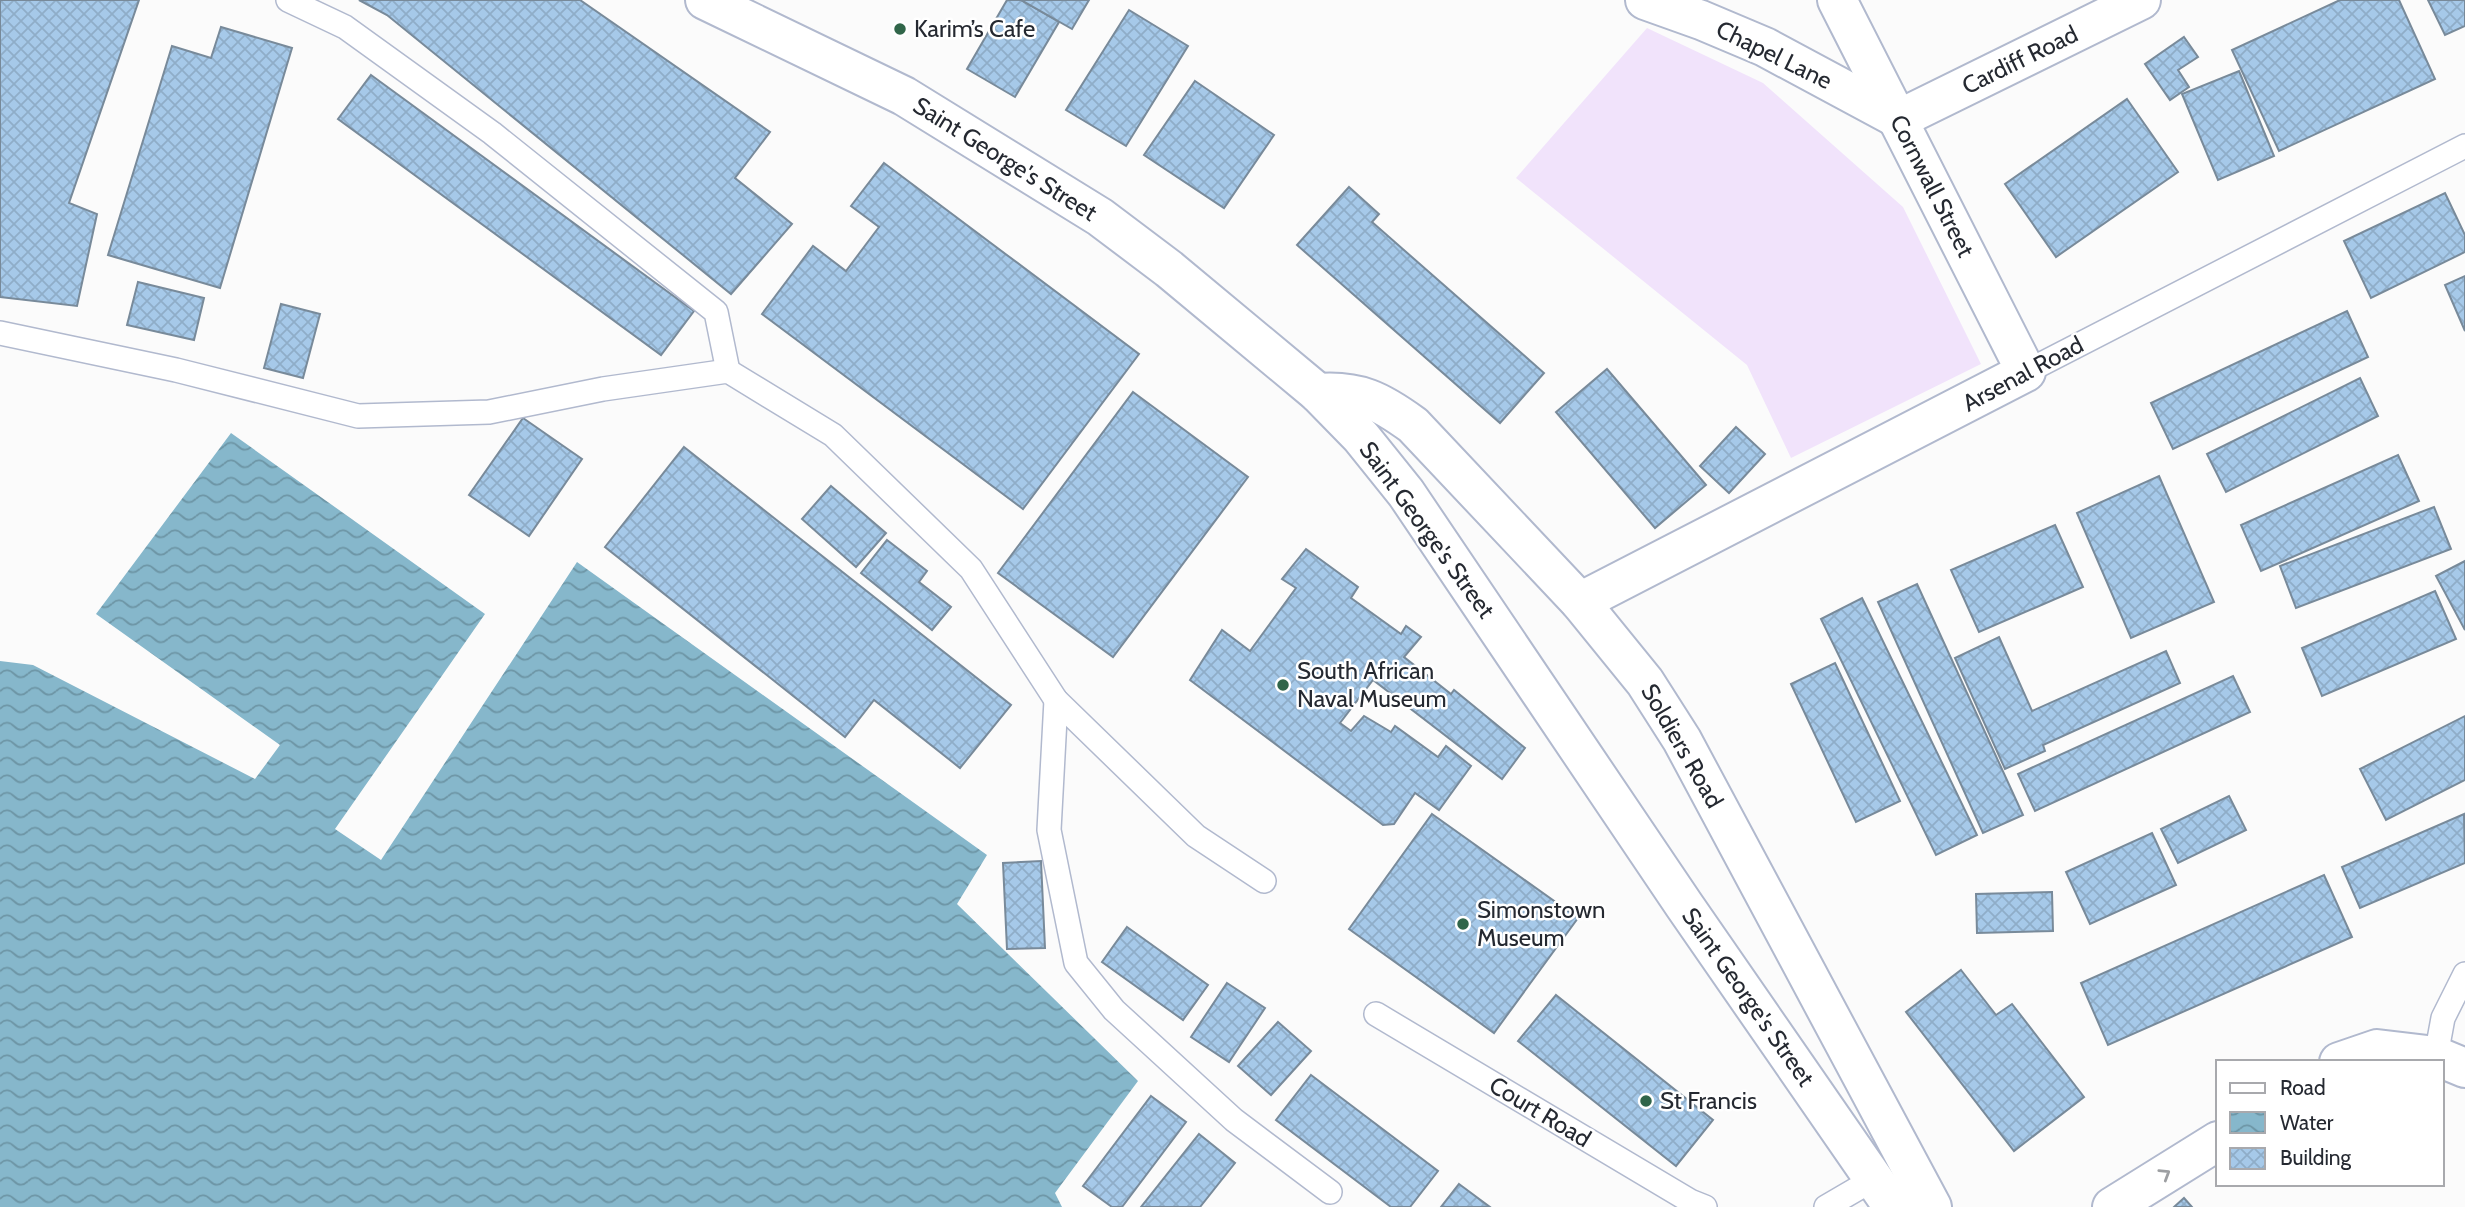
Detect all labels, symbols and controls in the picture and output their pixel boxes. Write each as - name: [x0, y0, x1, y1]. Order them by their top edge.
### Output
- place label: Karim’s Cafe: [914, 14, 1035, 43]
- street label: Chapel Lane: [1712, 14, 1837, 95]
- street label: Cardiff Road: [1957, 19, 2082, 100]
- marker: Karim’s Cafe: [892, 21, 908, 37]
- street label: Saint George's Street: [908, 90, 1102, 227]
- street label: Cornwall Street: [1884, 110, 1981, 262]
- street label: Arsenal Road: [1957, 330, 2088, 418]
- street label: Saint George's Street: [1354, 436, 1501, 624]
- place label: South African Naval Museum: [1297, 656, 1447, 713]
- marker: South African Naval Museum: [1275, 677, 1291, 693]
- street label: Soldiers Road: [1635, 679, 1730, 813]
- place label: Simonstown Museum: [1477, 895, 1605, 952]
- street label: Saint George's Street: [1676, 902, 1821, 1091]
- marker: Simonstown Museum: [1455, 916, 1471, 932]
- legend: [2216, 1060, 2444, 1186]
- street label: Court Road: [1484, 1070, 1596, 1153]
- text: Road: [2280, 1075, 2326, 1100]
- place label: St Francis: [1660, 1086, 1757, 1115]
- marker: St Francis: [1638, 1093, 1654, 1109]
- text: Water: [2280, 1110, 2334, 1135]
- text: Building: [2280, 1145, 2352, 1170]
- one-way arrow: [2158, 1170, 2171, 1183]

